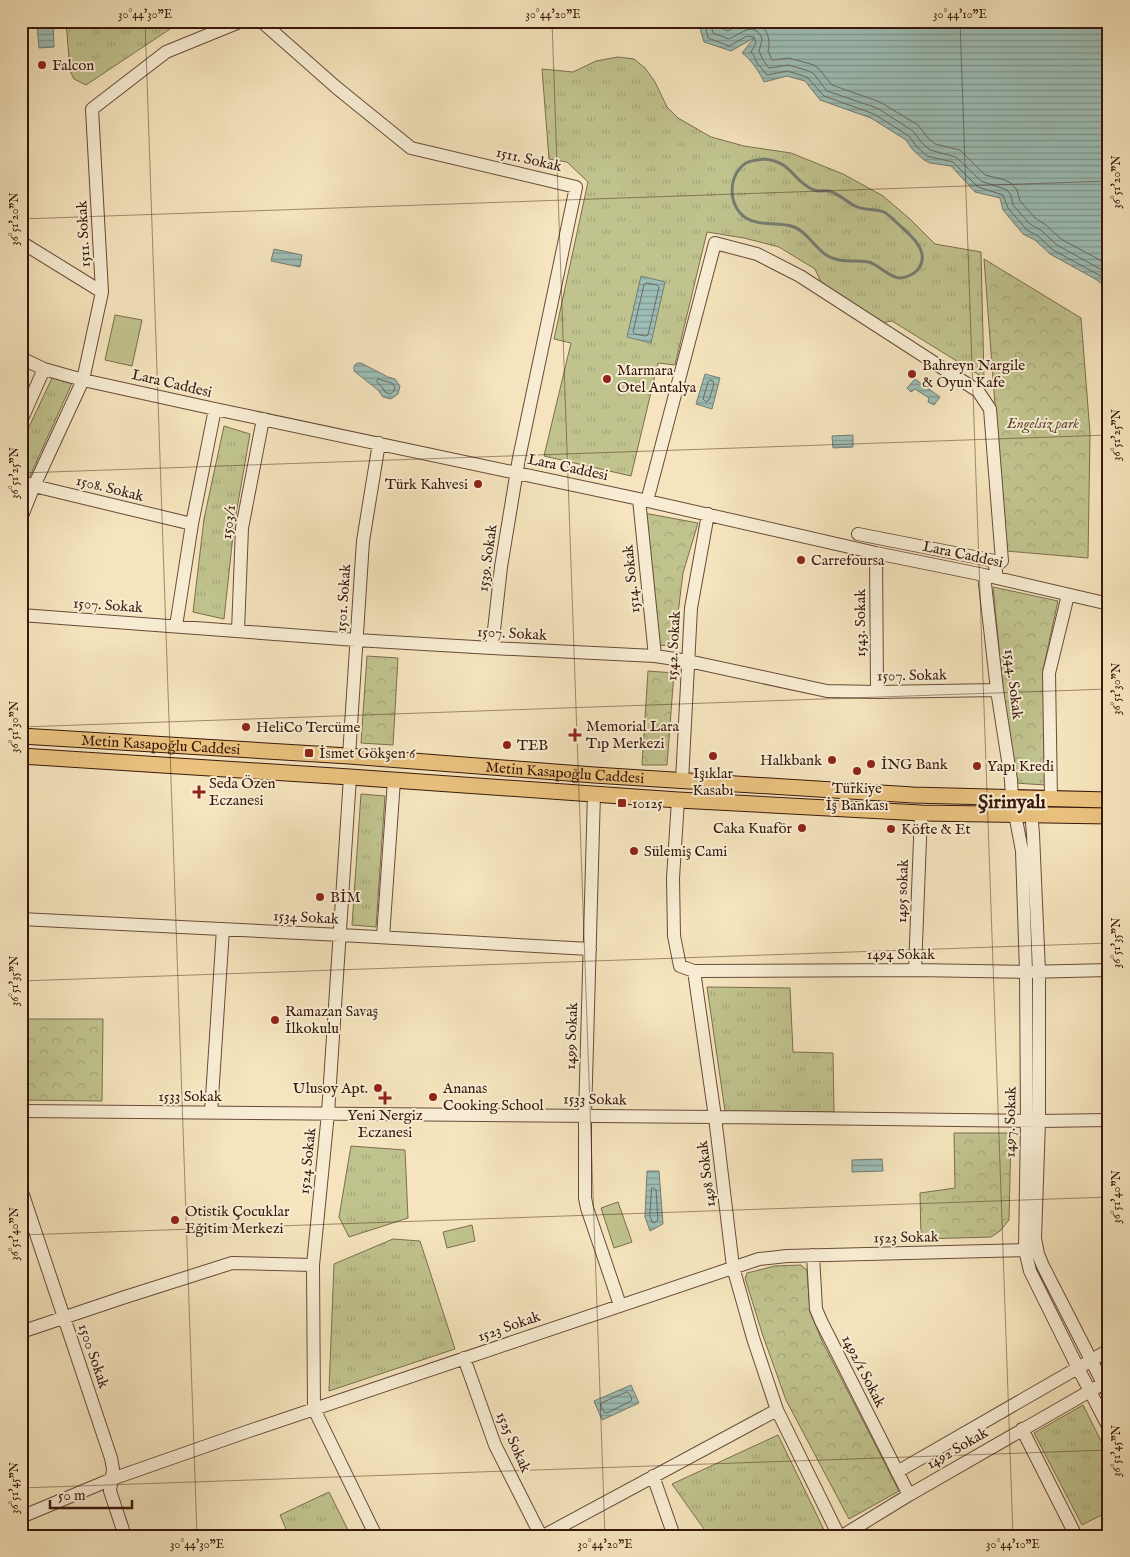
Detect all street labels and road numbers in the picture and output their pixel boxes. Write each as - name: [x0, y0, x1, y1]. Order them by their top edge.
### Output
- street label: 1511. Sokak: [494, 143, 565, 176]
- street label: 1511. Sokak: [72, 199, 95, 268]
- street label: Lara Caddesi: [130, 365, 214, 402]
- street label: Lara Caddesi: [526, 450, 610, 485]
- street label: 1508. Sokak: [74, 471, 147, 506]
- street label: 1503/1: [217, 504, 240, 540]
- street label: 1539. Sokak: [473, 522, 502, 593]
- street label: Lara Caddesi: [921, 537, 1005, 572]
- street label: 1514. Sokak: [618, 543, 645, 614]
- street label: 1501. Sokak: [332, 562, 355, 633]
- street label: 1543. Sokak: [851, 588, 870, 657]
- street label: 1507. Sokak: [72, 594, 145, 617]
- street label: 1542. Sokak: [662, 610, 685, 682]
- street label: 1507. Sokak: [476, 622, 548, 645]
- street label: 1544. Sokak: [1000, 648, 1027, 721]
- street label: 1507. Sokak: [877, 665, 948, 686]
- street label: Metin Kasapoğlu Caddesi: [81, 731, 241, 759]
- street label: Metin Kasapoğlu Caddesi: [485, 758, 645, 788]
- street label: 1495 sokak: [892, 858, 913, 923]
- street label: 1534 Sokak: [273, 906, 340, 929]
- street label: 1494 Sokak: [867, 945, 936, 964]
- street label: 1499 Sokak: [561, 1001, 582, 1070]
- street label: 1497. Sokak: [1000, 1085, 1021, 1158]
- street label: 1533 Sokak: [158, 1087, 223, 1106]
- street label: 1533 Sokak: [563, 1089, 628, 1110]
- street label: 1524 Sokak: [295, 1126, 321, 1195]
- street label: 1498 Sokak: [693, 1139, 720, 1208]
- street label: 1523 Sokak: [873, 1227, 940, 1248]
- street label: 1523 Sokak: [475, 1307, 544, 1346]
- street label: 1500 Sokak: [74, 1321, 114, 1392]
- street label: 1492/1 Sokak: [837, 1332, 890, 1411]
- street label: 1525 Sokak: [492, 1409, 536, 1477]
- street label: 1492 Sokak: [923, 1423, 992, 1474]

